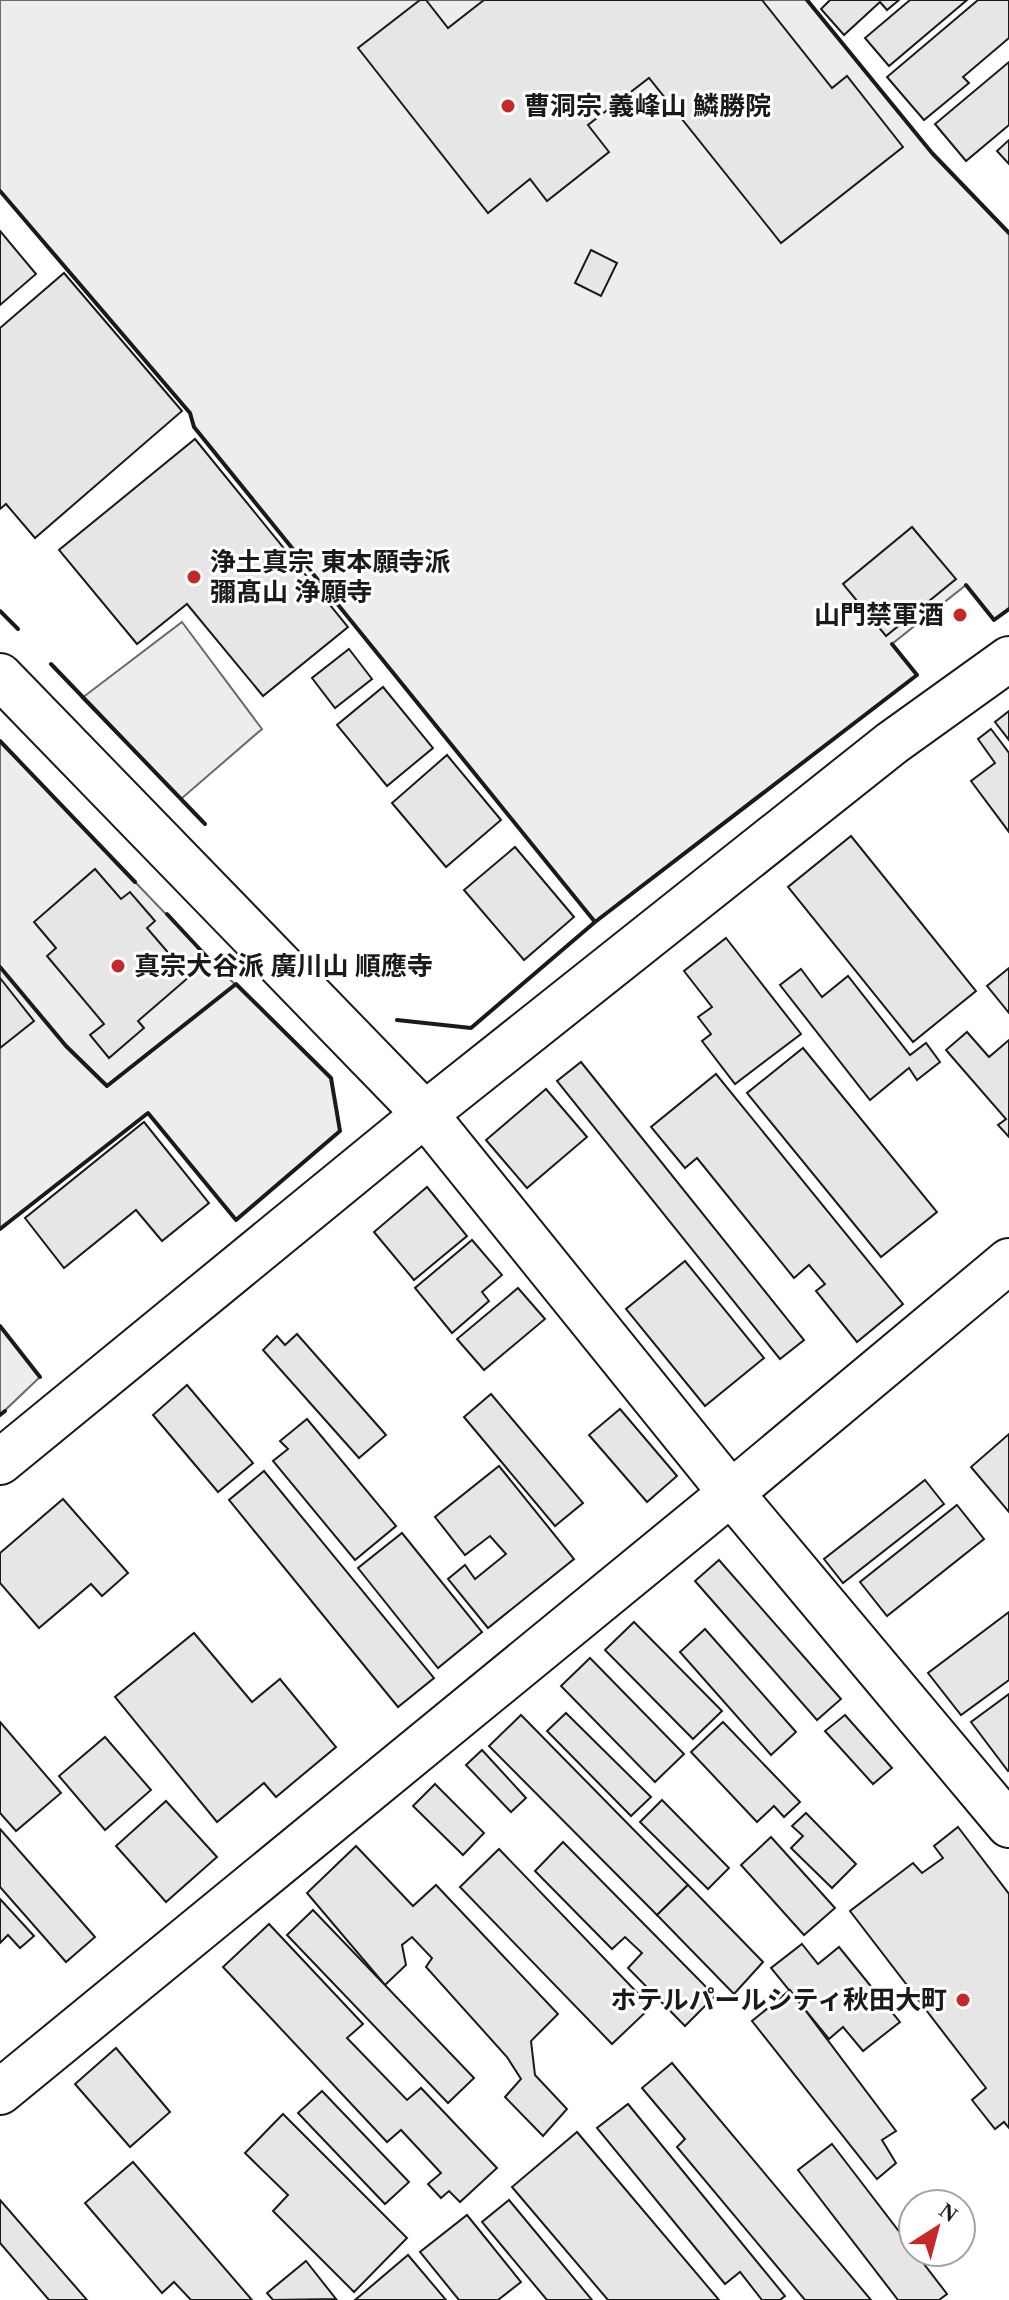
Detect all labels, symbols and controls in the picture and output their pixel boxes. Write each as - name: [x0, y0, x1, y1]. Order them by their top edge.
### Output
- place label: 曹洞宗 義峰山 鱗勝院: [524, 92, 771, 121]
- marker: 曹洞宗 義峰山 鱗勝院: [499, 97, 517, 115]
- place label: 浄土真宗 東本願寺派 彌髙山 浄願寺: [210, 548, 451, 607]
- marker: 浄土真宗 東本願寺派 彌髙山 浄願寺: [185, 568, 203, 586]
- place label: 山門禁軍酒: [814, 601, 944, 630]
- marker: 山門禁軍酒: [951, 606, 969, 624]
- place label: 真宗大谷派 廣川山 順應寺: [134, 952, 433, 981]
- marker: 真宗大谷派 廣川山 順應寺: [109, 957, 127, 975]
- place label: ホテルパールシティ秋田大町: [611, 1986, 947, 2015]
- marker: ホテルパールシティ秋田大町: [954, 1991, 972, 2009]
- north arrow: [897, 2188, 977, 2268]
- text: N: [935, 2197, 962, 2227]

